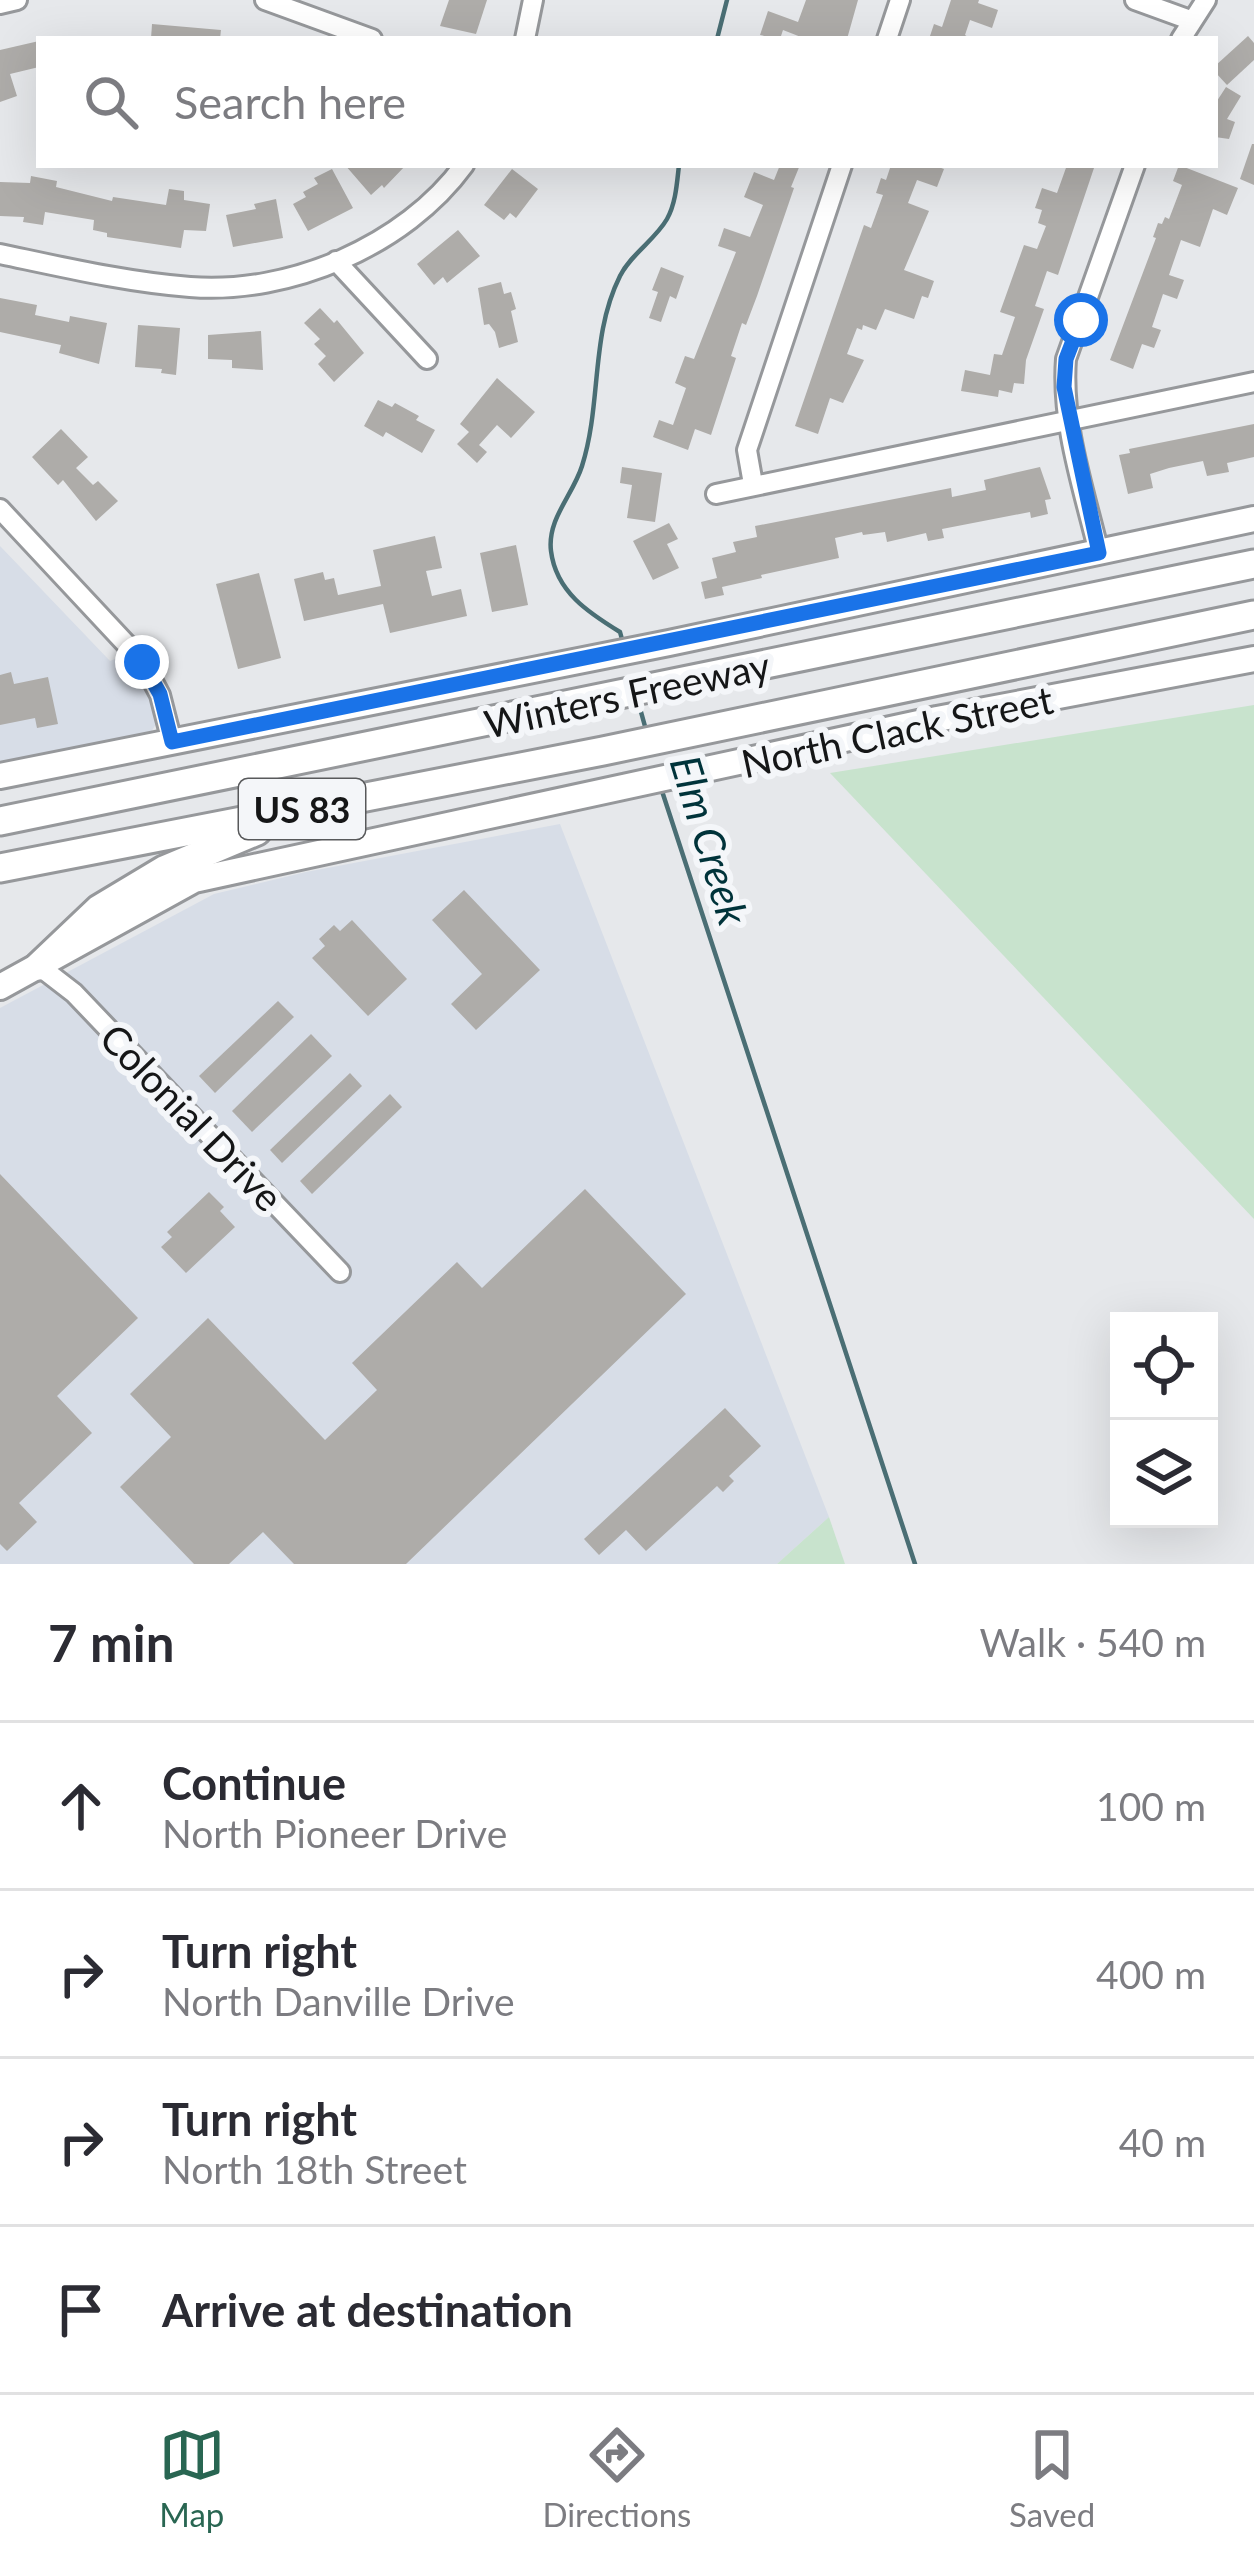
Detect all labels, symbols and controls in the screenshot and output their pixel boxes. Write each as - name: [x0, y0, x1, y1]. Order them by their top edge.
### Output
- search box: [36, 36, 1218, 168]
- icon: search: [78, 69, 144, 135]
- text: Search here: [174, 75, 406, 129]
- route start: [1054, 293, 1108, 347]
- route end: [115, 635, 169, 689]
- street label: Winters Freeway: [480, 641, 774, 747]
- street label: North Clack Street: [737, 676, 1057, 786]
- water label: Elm Creek: [661, 749, 760, 932]
- road number: US 83: [239, 779, 365, 839]
- street label: Colonial Drive: [91, 1014, 293, 1220]
- map controls: [1110, 1312, 1218, 1528]
- button: locate: [1110, 1312, 1218, 1420]
- button: layers: [1110, 1420, 1218, 1528]
- text: 7 min: [48, 1612, 174, 1673]
- text: Walk · 540 m: [979, 1619, 1206, 1665]
- text: Continue: [162, 1756, 346, 1810]
- icon: ahead: [48, 1773, 114, 1839]
- text: 100 m: [1096, 1783, 1206, 1829]
- text: North Pioneer Drive: [162, 1810, 507, 1856]
- text: Turn right: [162, 1924, 357, 1978]
- icon: right: [48, 1941, 114, 2007]
- text: 400 m: [1096, 1951, 1206, 1997]
- text: North Danville Drive: [162, 1978, 515, 2024]
- text: Turn right: [162, 2092, 357, 2146]
- icon: right: [48, 2109, 114, 2175]
- text: 40 m: [1119, 2119, 1206, 2165]
- text: North 18th Street: [162, 2146, 467, 2192]
- icon: arrive: [48, 2277, 114, 2343]
- text: Arrive at destination: [162, 2283, 573, 2337]
- tab: Map: [159, 2422, 225, 2534]
- tab: Directions: [542, 2422, 691, 2534]
- tab: Saved: [1009, 2422, 1095, 2534]

